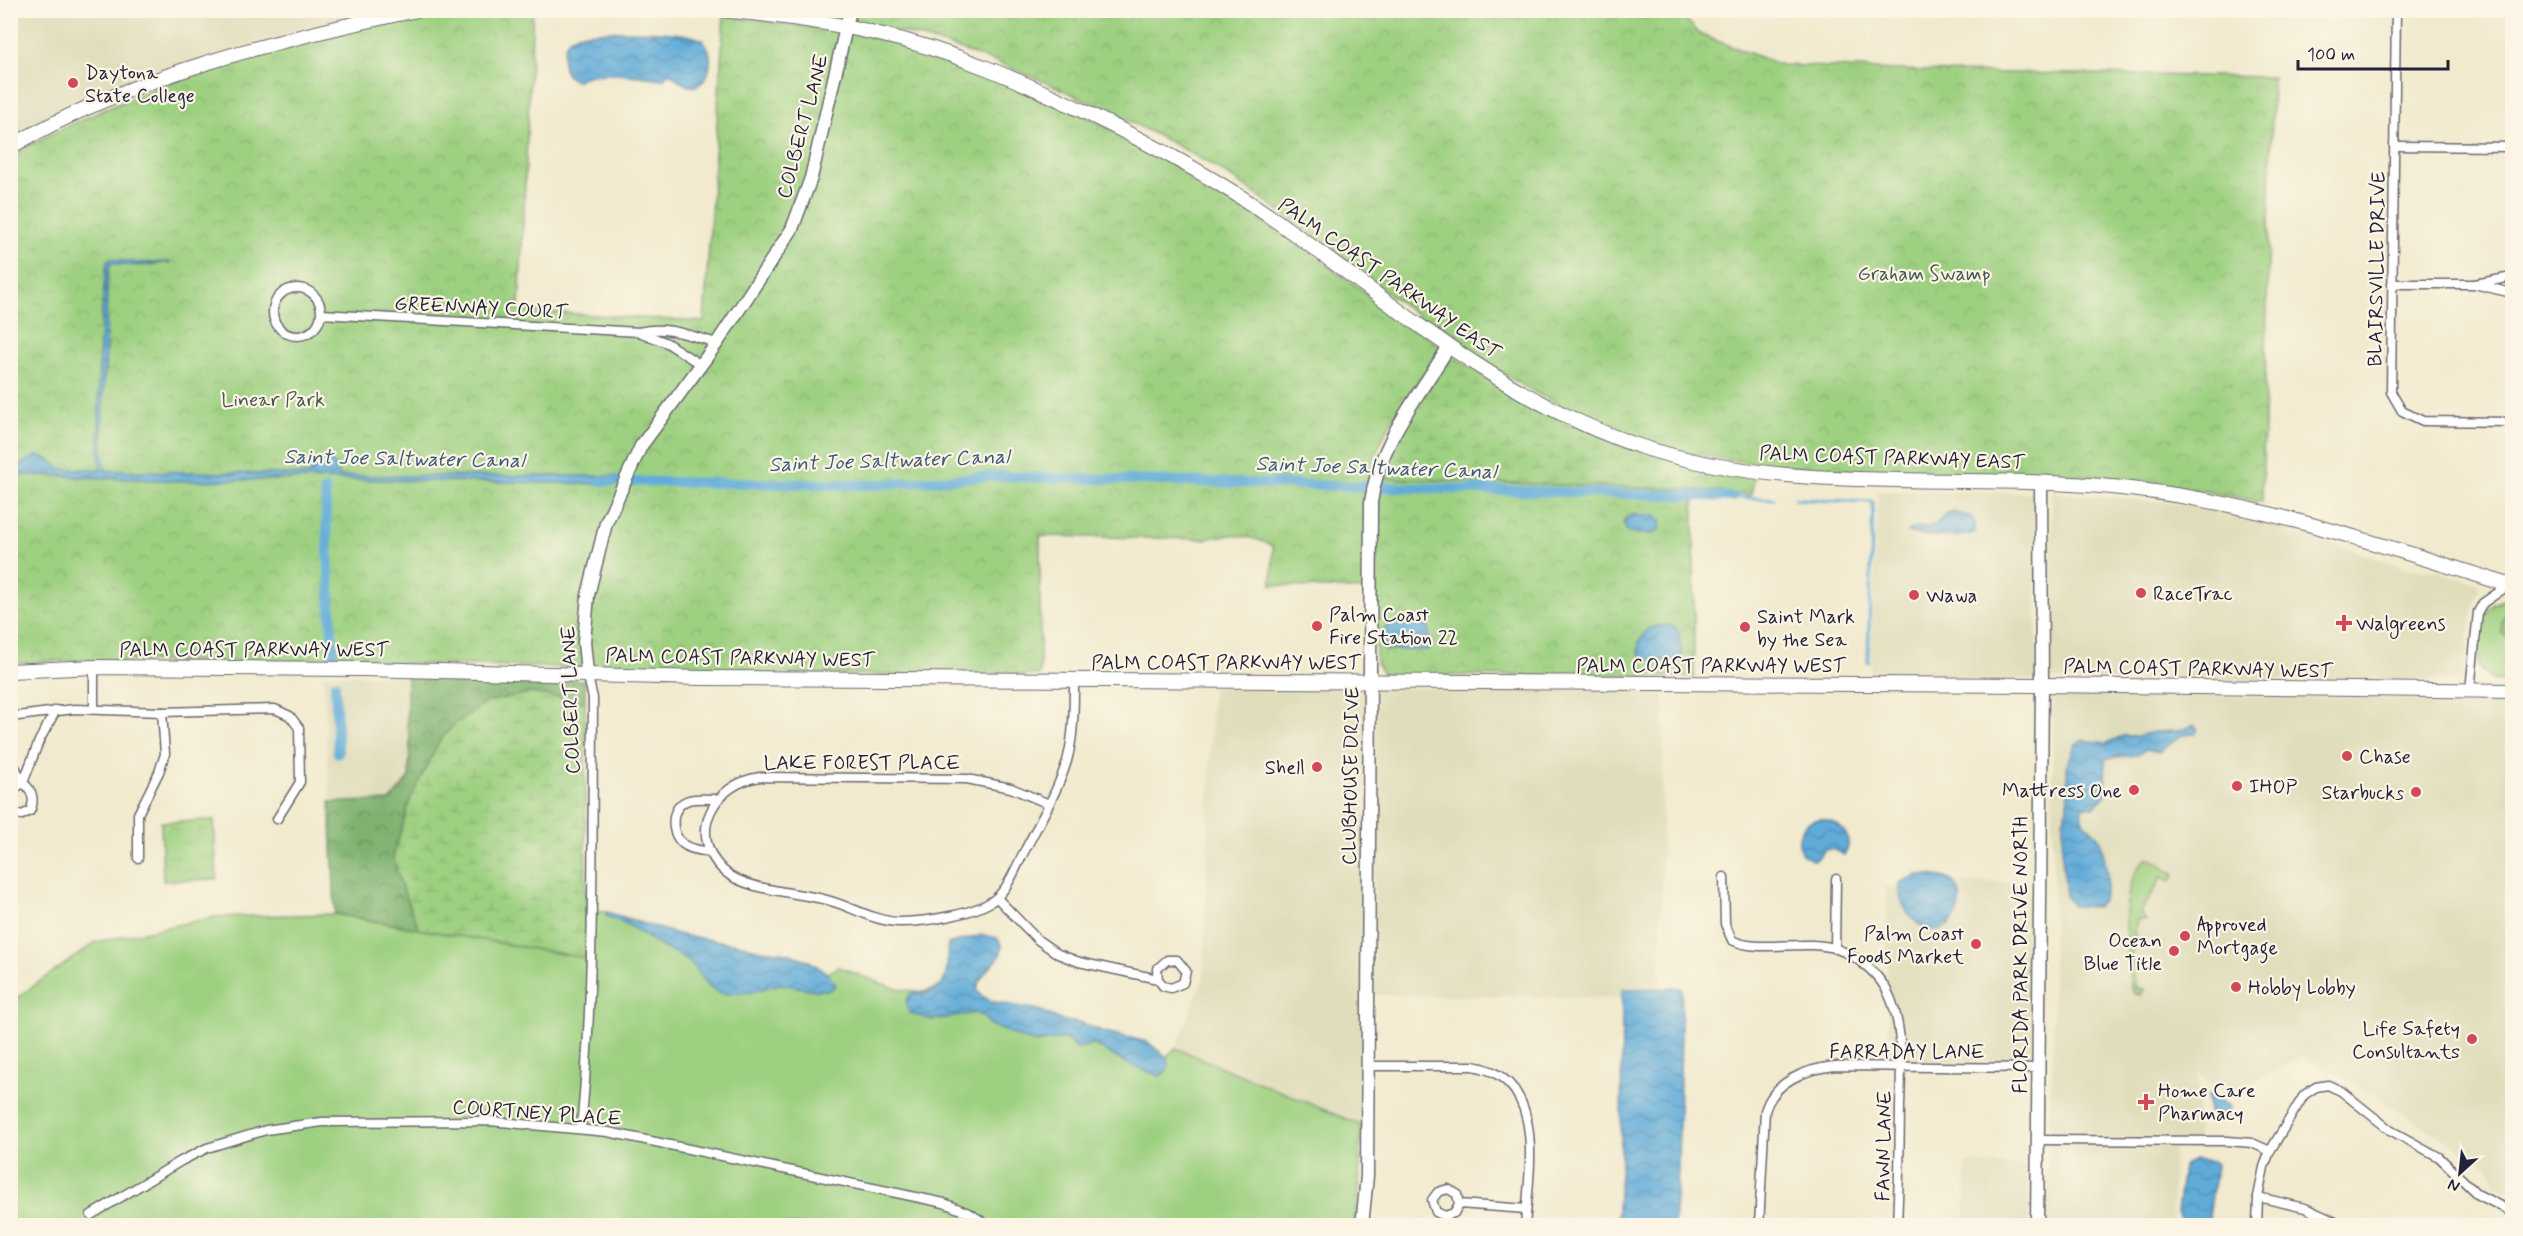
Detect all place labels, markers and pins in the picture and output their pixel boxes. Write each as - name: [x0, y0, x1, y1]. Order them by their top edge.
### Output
- place label: Daytona State College: [85, 60, 195, 110]
- marker: Daytona State College: [66, 76, 80, 90]
- place label: RaceTrac: [2153, 581, 2233, 608]
- place label: Wawa: [1926, 583, 1977, 610]
- marker: RaceTrac: [2134, 586, 2148, 600]
- marker: Wawa: [1907, 588, 1921, 602]
- place label: Palm Coast Fire Station 22: [1329, 602, 1458, 652]
- place label: Saint Mark by the Sea: [1757, 604, 1855, 654]
- place label: Walgreens: [2356, 611, 2446, 639]
- marker: Walgreens: [2337, 616, 2351, 630]
- marker: Palm Coast Fire Station 22: [1310, 619, 1324, 633]
- marker: Saint Mark by the Sea: [1738, 620, 1752, 634]
- place label: Chase: [2359, 744, 2411, 771]
- marker: Chase: [2340, 749, 2354, 763]
- place label: Shell: [1265, 755, 1305, 782]
- marker: Shell: [1310, 760, 1324, 774]
- place label: IHOP: [2249, 774, 2298, 801]
- place label: Mattress One: [2002, 778, 2122, 805]
- marker: IHOP: [2230, 779, 2244, 793]
- place label: Starbucks: [2322, 780, 2404, 807]
- marker: Mattress One: [2127, 783, 2141, 797]
- marker: Starbucks: [2409, 785, 2423, 799]
- place label: Approved Mortgage: [2197, 912, 2278, 964]
- place label: Palm Coast Foods Market: [1847, 921, 1964, 971]
- place label: Ocean Blue Title: [2084, 928, 2162, 978]
- marker: Approved Mortgage: [2178, 929, 2192, 943]
- marker: Palm Coast Foods Market: [1969, 937, 1983, 951]
- marker: Ocean Blue Title: [2167, 944, 2181, 958]
- place label: Hobby Lobby: [2248, 975, 2356, 1002]
- marker: Hobby Lobby: [2229, 980, 2243, 994]
- place label: Life Safety Consultants: [2352, 1016, 2460, 1066]
- marker: Life Safety Consultants: [2465, 1032, 2479, 1046]
- place label: Home Care Pharmacy: [2158, 1078, 2256, 1128]
- marker: Home Care Pharmacy: [2139, 1095, 2153, 1109]

